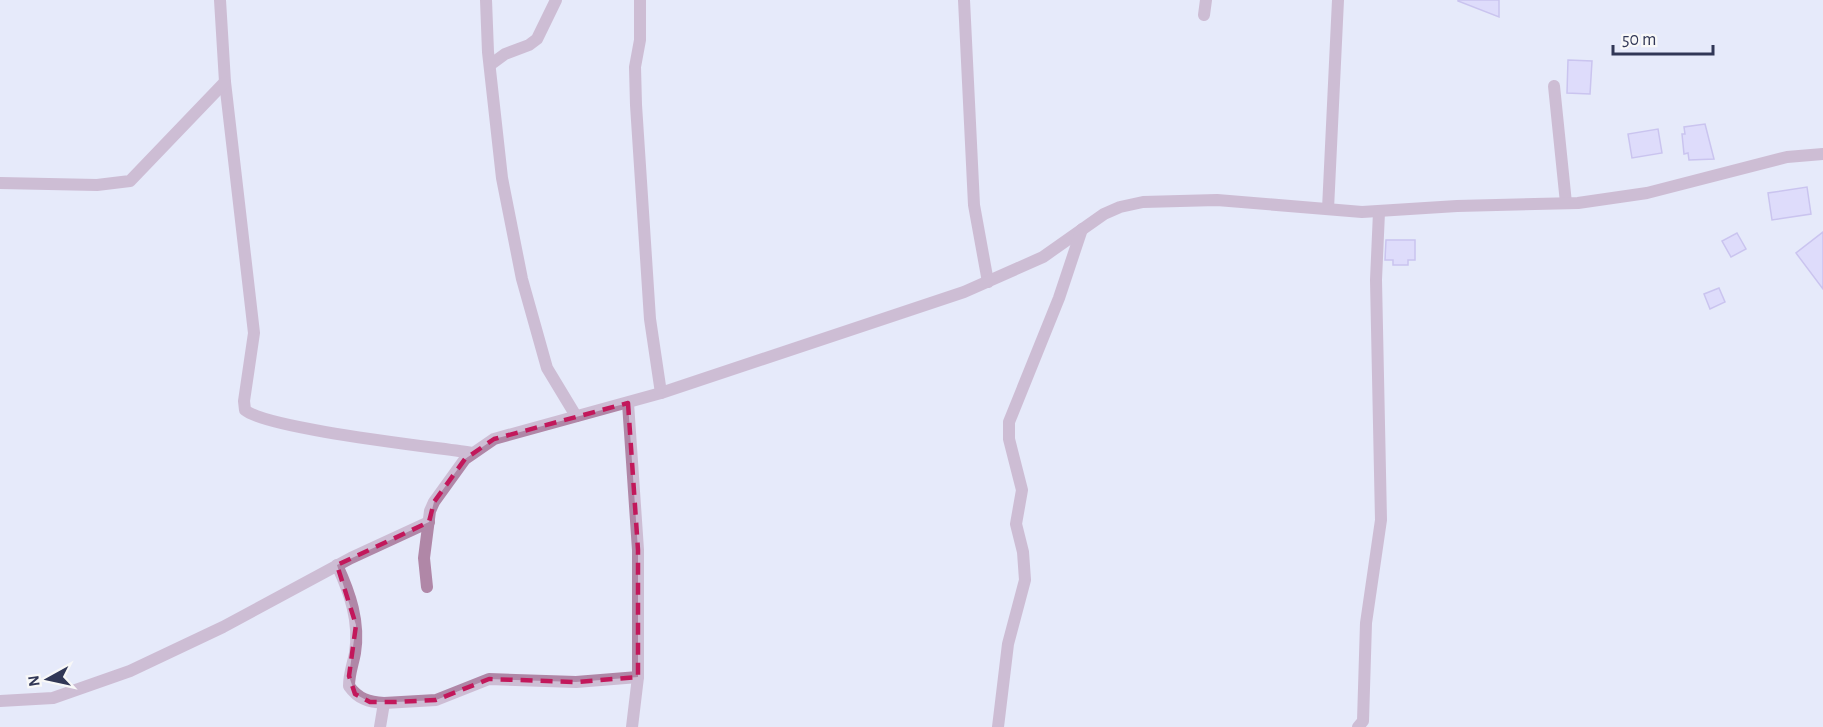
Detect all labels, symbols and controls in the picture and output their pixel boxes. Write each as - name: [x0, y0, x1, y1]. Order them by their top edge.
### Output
- scale bar: [1613, 18, 1714, 56]
- text: 50 m: [1622, 31, 1656, 49]
- north arrow: [18, 649, 78, 709]
- text: N: [25, 674, 43, 688]

